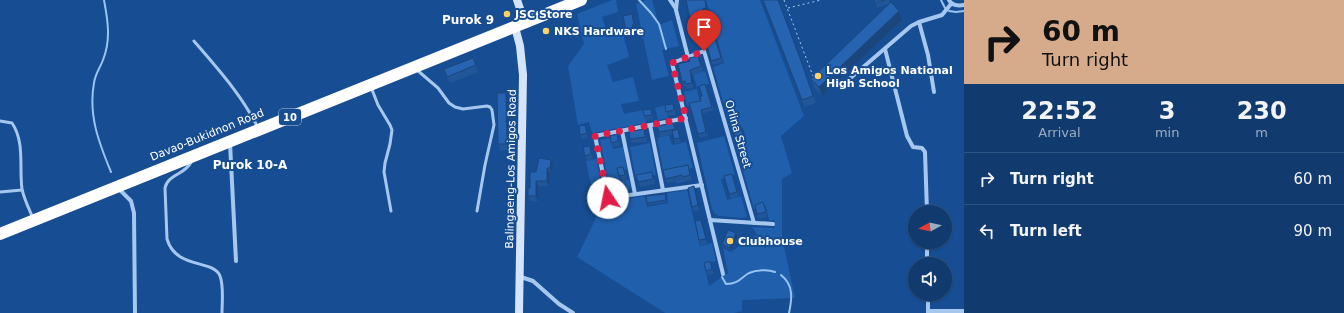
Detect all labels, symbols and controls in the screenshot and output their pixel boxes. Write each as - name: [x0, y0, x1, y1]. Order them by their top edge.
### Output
- place label: JSC Store: [514, 8, 573, 21]
- marker: JSC Store: [502, 9, 512, 19]
- pin: [687, 10, 721, 51]
- district label: Purok 9: [442, 13, 494, 27]
- text: 60 m: [1042, 15, 1120, 48]
- icon: arrive: [693, 16, 715, 38]
- icon: right: [976, 16, 1028, 68]
- place label: NKS Hardware: [554, 25, 644, 38]
- marker: NKS Hardware: [541, 26, 551, 36]
- text: Turn right: [1042, 49, 1128, 70]
- place label: Los Amigos National High School: [826, 64, 953, 90]
- marker: Los Amigos National High School: [813, 71, 823, 81]
- street label: Balingaeng-Los Amigos Road: [503, 89, 519, 249]
- text: 22:52: [1021, 97, 1098, 125]
- text: 3: [1159, 97, 1175, 125]
- text: 230: [1237, 97, 1287, 125]
- street label: Orlina Street: [722, 99, 754, 170]
- street label: Davao-Bukidnon Road: [148, 106, 266, 164]
- road number: 10: [279, 109, 301, 125]
- text: Arrival: [1038, 125, 1081, 140]
- text: min: [1155, 125, 1179, 140]
- text: m: [1255, 125, 1268, 140]
- district label: Purok 10-A: [213, 158, 288, 172]
- icon: right: [976, 168, 998, 190]
- text: Turn right: [1010, 170, 1094, 188]
- text: 60 m: [1294, 170, 1332, 188]
- position arrow: [587, 177, 629, 219]
- north arrow: [908, 205, 952, 249]
- map controls: [908, 205, 952, 301]
- icon: left: [976, 220, 998, 242]
- text: Turn left: [1010, 222, 1082, 240]
- text: 90 m: [1294, 222, 1332, 240]
- place label: Clubhouse: [738, 235, 803, 248]
- marker: Clubhouse: [725, 236, 735, 246]
- button: sound: [908, 257, 952, 301]

